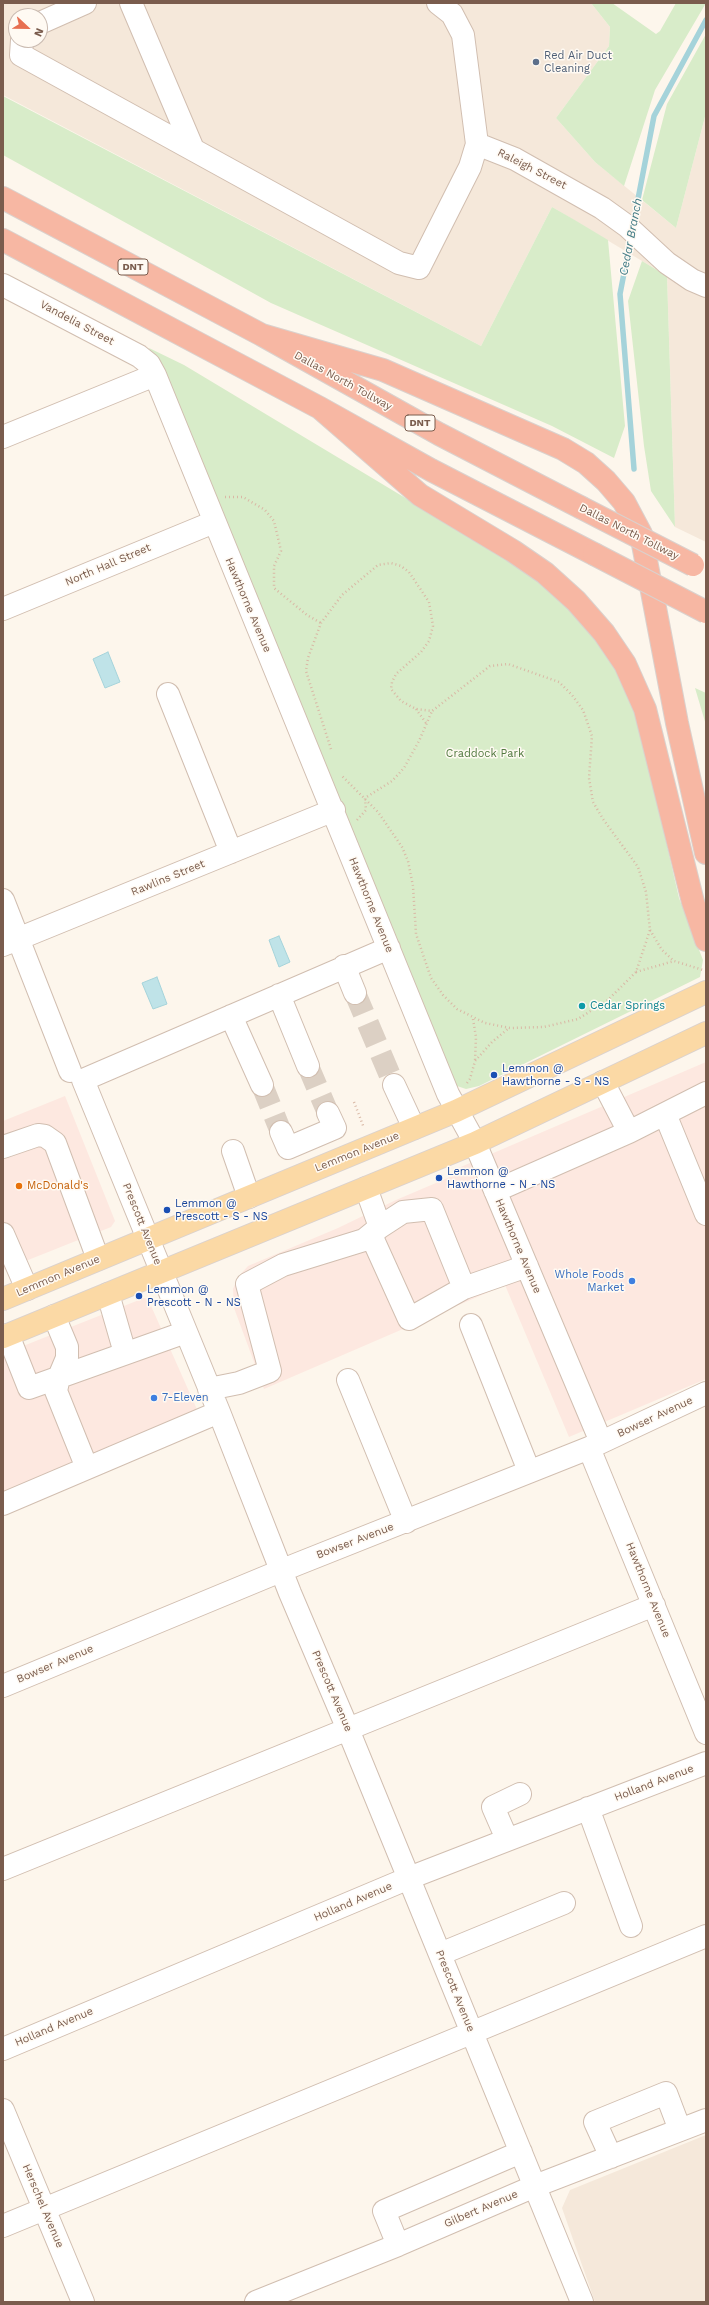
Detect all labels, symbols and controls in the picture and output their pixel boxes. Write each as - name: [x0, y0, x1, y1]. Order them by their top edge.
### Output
- north arrow: [8, 8, 48, 48]
- text: N: [31, 26, 46, 39]
- place label: Red Air Duct Cleaning: [544, 49, 612, 75]
- marker: Red Air Duct Cleaning: [531, 57, 541, 67]
- street label: Raleigh Street: [495, 146, 569, 192]
- water label: Cedar Branch: [616, 197, 646, 277]
- road number: DNT: [118, 259, 148, 275]
- street label: Vandelia Street: [38, 298, 116, 348]
- street label: Dallas North Tollway: [292, 349, 394, 413]
- road number: DNT: [405, 415, 435, 431]
- street label: Dallas North Tollway: [577, 501, 681, 563]
- street label: North Hall Street: [63, 541, 153, 589]
- street label: Hawthorne Avenue: [222, 556, 274, 654]
- park label: Craddock Park: [446, 747, 524, 761]
- street label: Hawthorne Avenue: [346, 855, 396, 955]
- street label: Rawlins Street: [129, 857, 207, 899]
- place label: Cedar Springs: [590, 999, 665, 1013]
- marker: Cedar Springs: [577, 1001, 587, 1011]
- place label: Lemmon @ Hawthorne - S - NS: [502, 1062, 609, 1088]
- marker: Lemmon @ Hawthorne - S - NS: [489, 1070, 499, 1080]
- street label: Lemmon Avenue: [313, 1129, 401, 1175]
- place label: Lemmon @ Hawthorne - N - NS: [447, 1165, 555, 1191]
- marker: Lemmon @ Hawthorne - N - NS: [434, 1173, 444, 1183]
- place label: McDonald's: [27, 1179, 89, 1193]
- marker: McDonald's: [14, 1181, 24, 1191]
- street label: Prescott Avenue: [120, 1181, 164, 1267]
- place label: Lemmon @ Prescott - S - NS: [175, 1197, 268, 1223]
- street label: Hawthorne Avenue: [492, 1197, 544, 1295]
- marker: Lemmon @ Prescott - S - NS: [162, 1205, 172, 1215]
- street label: Lemmon Avenue: [14, 1252, 102, 1300]
- place label: Whole Foods Market: [555, 1268, 624, 1294]
- marker: Whole Foods Market: [627, 1276, 637, 1286]
- place label: Lemmon @ Prescott - N - NS: [147, 1283, 241, 1309]
- marker: Lemmon @ Prescott - N - NS: [134, 1291, 144, 1301]
- place label: 7-Eleven: [162, 1391, 209, 1405]
- marker: 7-Eleven: [149, 1393, 159, 1403]
- street label: Bowser Avenue: [615, 1394, 695, 1440]
- street label: Bowser Avenue: [314, 1520, 396, 1562]
- street label: Hawthorne Avenue: [623, 1540, 673, 1640]
- street label: Bowser Avenue: [15, 1642, 95, 1686]
- street label: Prescott Avenue: [309, 1648, 355, 1734]
- street label: Holland Avenue: [612, 1762, 696, 1804]
- street label: Holland Avenue: [312, 1880, 394, 1924]
- street label: Prescott Avenue: [433, 1948, 477, 2034]
- street label: Holland Avenue: [13, 2005, 95, 2049]
- street label: Herschel Avenue: [19, 2162, 67, 2250]
- street label: Gilbert Avenue: [442, 2188, 520, 2230]

